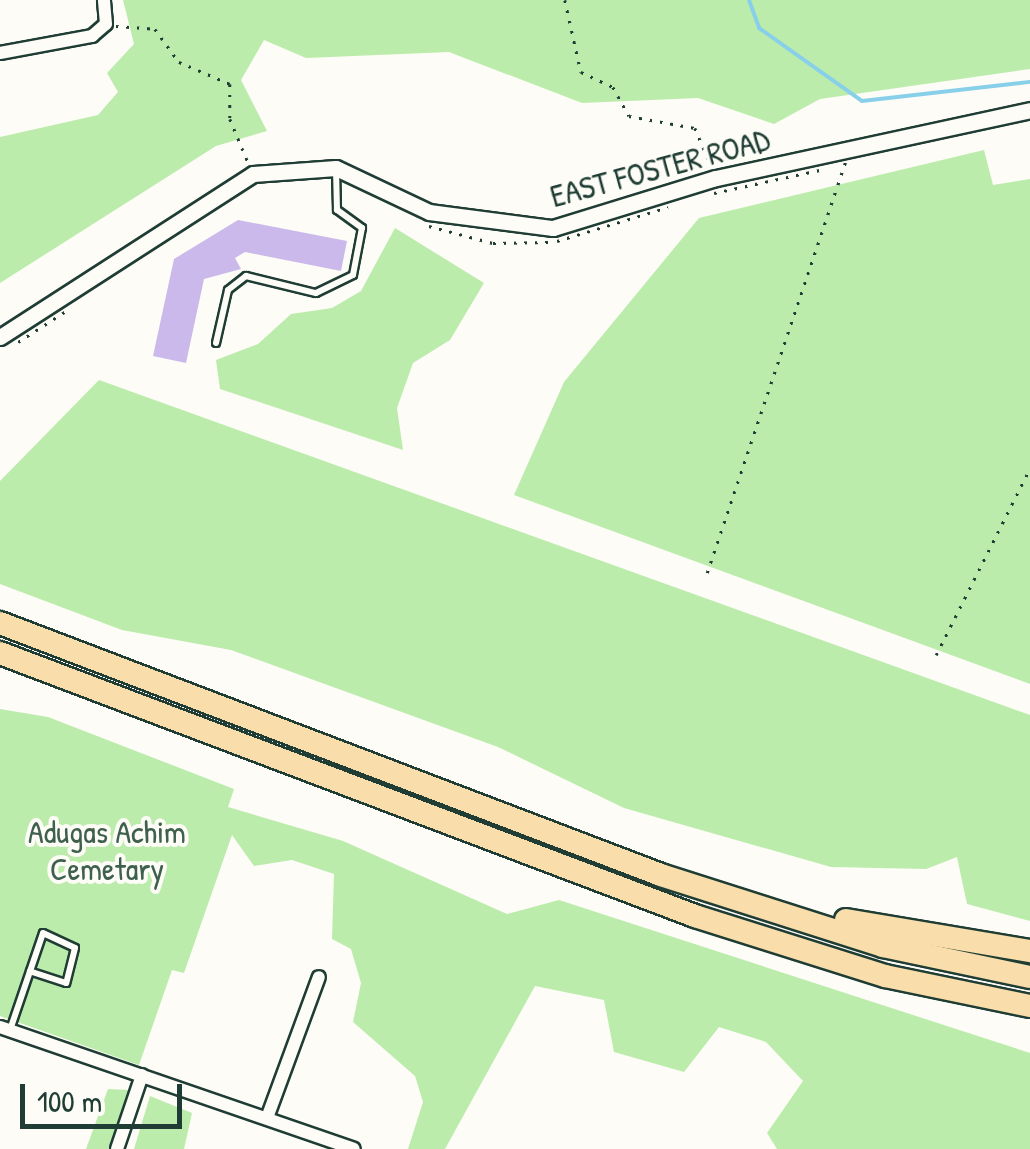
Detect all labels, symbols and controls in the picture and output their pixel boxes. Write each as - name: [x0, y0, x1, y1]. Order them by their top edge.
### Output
- street label: EAST FOSTER ROAD: [546, 120, 774, 216]
- park label: Adugas Achim Cemetary: [28, 814, 186, 889]
- scale bar: [25, 1064, 188, 1126]
- text: 100 m: [37, 1081, 102, 1121]

